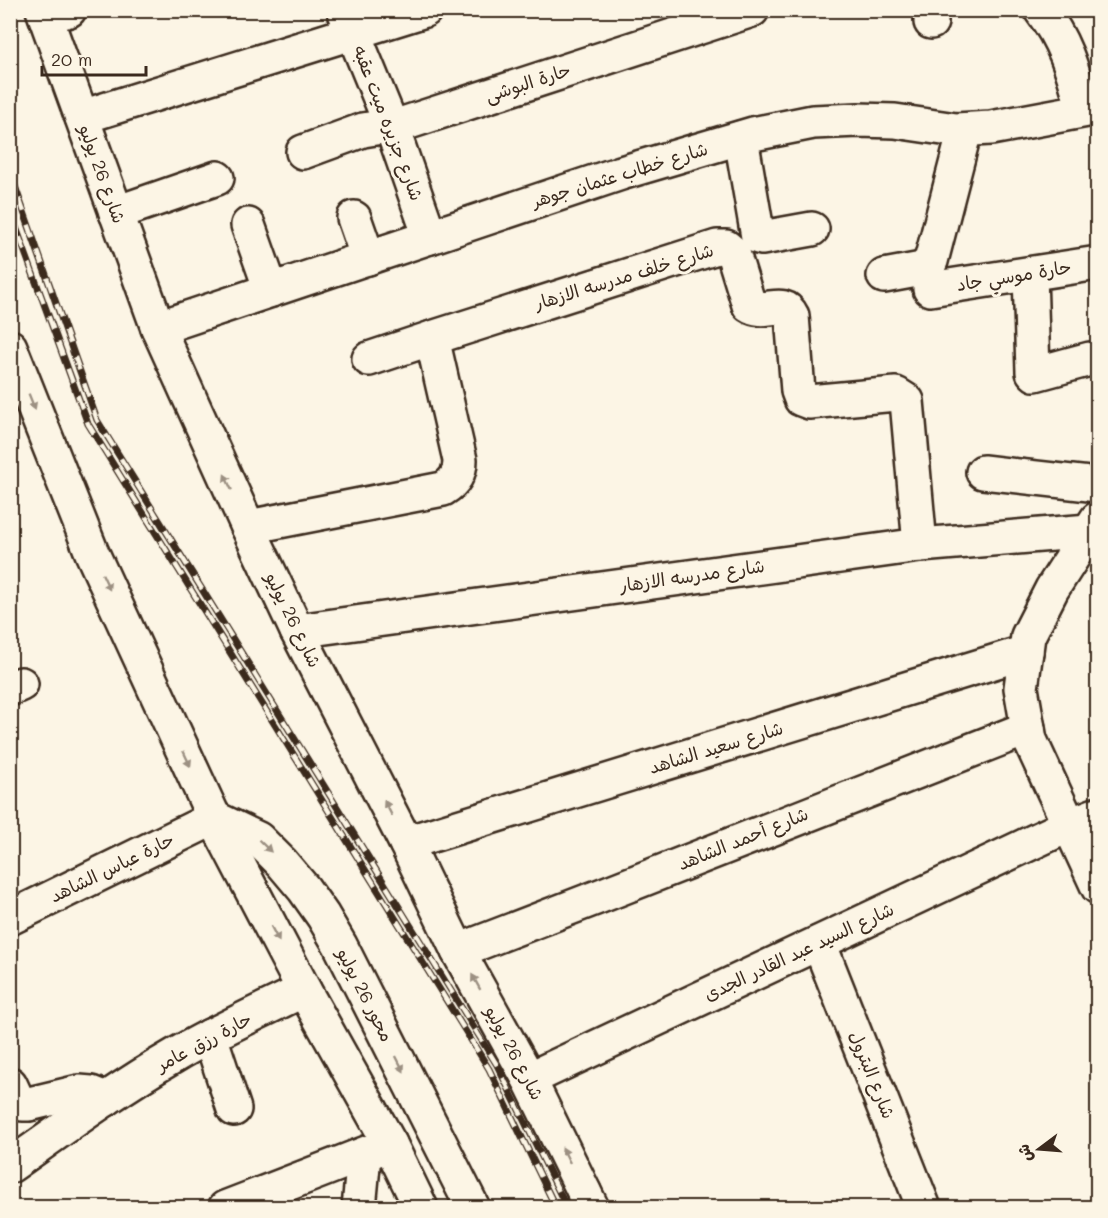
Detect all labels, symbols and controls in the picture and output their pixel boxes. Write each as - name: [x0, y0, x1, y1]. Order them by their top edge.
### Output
- scale bar: [42, 39, 146, 77]
- street label: شارع جزيره ميت عقبه: [347, 42, 430, 204]
- text: 20 m: [51, 47, 92, 71]
- street label: حارة البوشى: [482, 57, 574, 107]
- street label: شارع 26 يوليو: [73, 120, 132, 227]
- street label: شارع خطاب عثمان جوهر: [527, 136, 711, 214]
- street label: شارع خلف مدرسه الازهار: [530, 237, 717, 316]
- street label: حارة موسي جاد: [955, 254, 1074, 301]
- one-way arrow: [27, 393, 37, 411]
- one-way arrow: [224, 474, 233, 491]
- street label: شارع مدرسه الازهار: [617, 553, 766, 598]
- street label: شارع 26 يوليو: [259, 567, 327, 672]
- one-way arrow: [101, 574, 111, 592]
- street label: شارع سعيد الشاهد: [646, 715, 786, 780]
- one-way arrow: [182, 751, 192, 769]
- one-way arrow: [383, 799, 393, 816]
- street label: شارع أحمد الشاهد: [674, 801, 812, 876]
- street label: حارة عباس الشاهد: [45, 827, 178, 908]
- one-way arrow: [257, 839, 271, 853]
- street label: شارع السيد عبد القادر الجدى: [700, 897, 898, 1007]
- one-way arrow: [270, 925, 280, 942]
- street label: محور 26 يوليو: [332, 943, 400, 1045]
- one-way arrow: [471, 973, 481, 990]
- street label: شارع 26 يوليو: [479, 1000, 550, 1104]
- street label: حارة رزق عامر: [150, 1006, 256, 1077]
- street label: شارع البترول: [844, 1027, 901, 1122]
- one-way arrow: [395, 1056, 405, 1073]
- north arrow: [1009, 1119, 1069, 1179]
- text: ش: [1012, 1142, 1037, 1165]
- one-way arrow: [561, 1146, 571, 1163]

